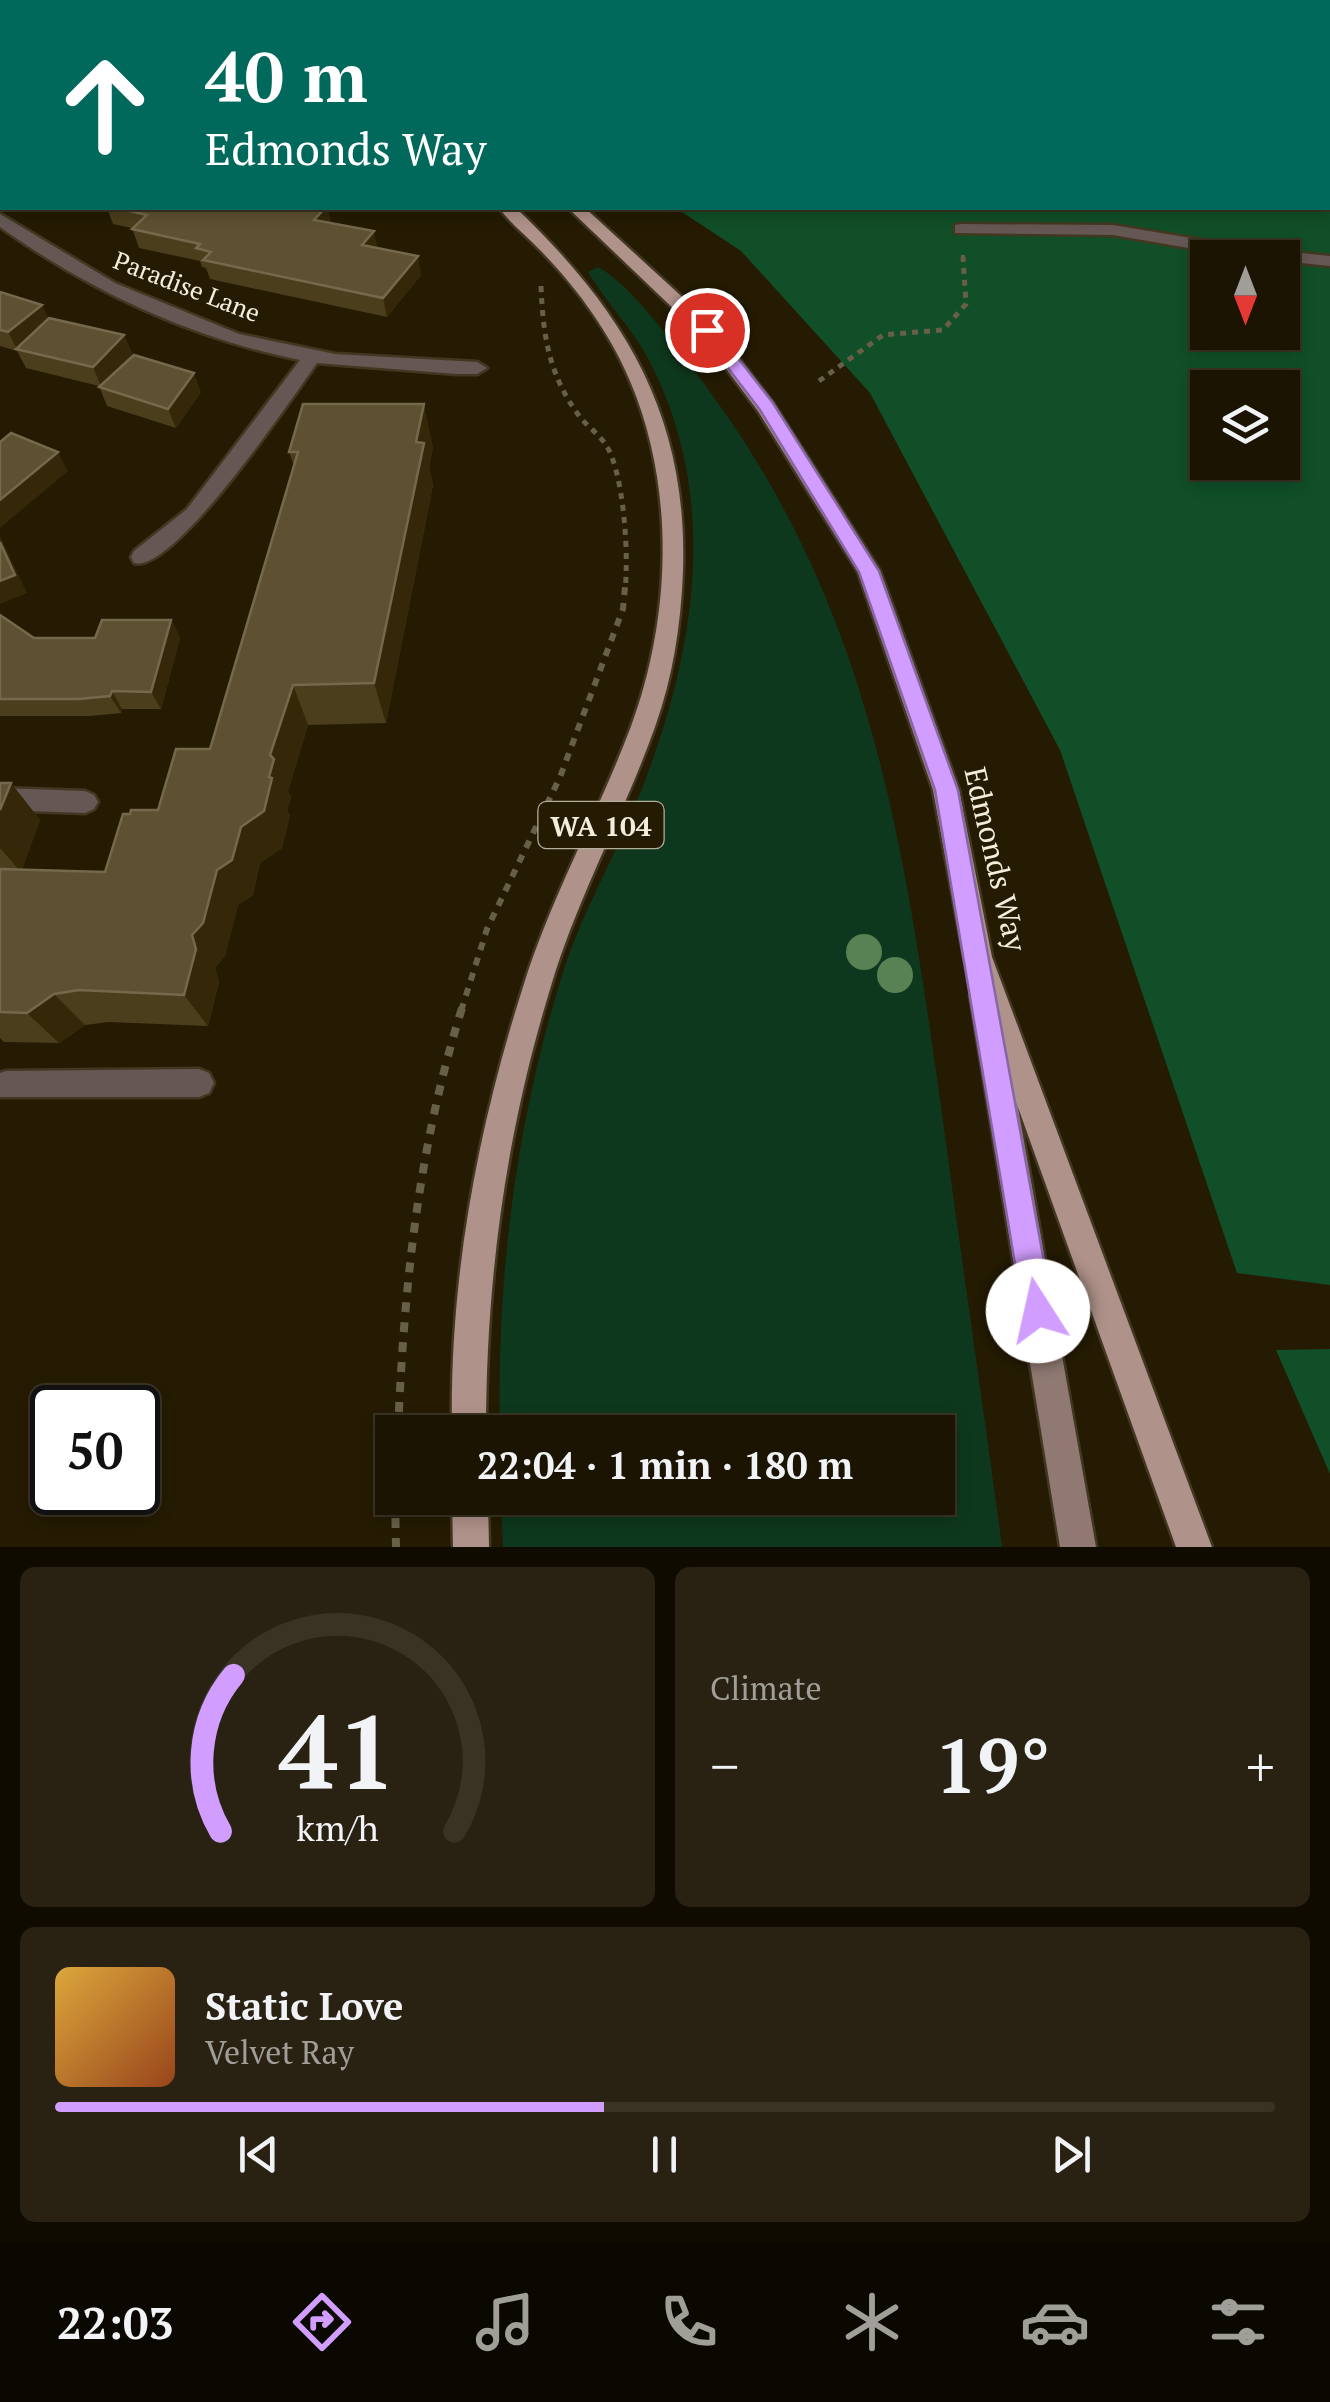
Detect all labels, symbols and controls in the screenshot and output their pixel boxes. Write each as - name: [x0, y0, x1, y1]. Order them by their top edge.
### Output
- text: 40 m: [205, 29, 368, 122]
- icon: ahead: [40, 40, 170, 170]
- text: Edmonds Way: [205, 118, 487, 178]
- north arrow: [1190, 240, 1300, 350]
- map controls: [1190, 240, 1300, 480]
- street label: Paradise Lane: [109, 243, 265, 329]
- pin: [665, 288, 750, 373]
- icon: arrive: [680, 303, 735, 358]
- button: layers: [1190, 370, 1300, 480]
- street label: Edmonds Way: [955, 763, 1037, 956]
- road number: WA 104: [538, 802, 664, 848]
- position arrow: [986, 1259, 1090, 1363]
- speed limit sign: 50: [30, 1385, 160, 1515]
- text: 22:04 · 1 min · 180 m: [477, 1440, 853, 1490]
- text: Climate: [710, 1667, 822, 1709]
- text: 41: [279, 1681, 396, 1819]
- text: 19°: [935, 1715, 1050, 1814]
- text: −: [710, 1729, 739, 1802]
- text: +: [1246, 1729, 1275, 1802]
- text: km/h: [296, 1804, 379, 1851]
- text: Static Love: [205, 1981, 403, 2031]
- text: Velvet Ray: [205, 2031, 354, 2073]
- icon: previous: [231, 2127, 286, 2182]
- icon: pause: [637, 2127, 692, 2182]
- icon: next: [1044, 2127, 1099, 2182]
- icon: directions: [287, 2287, 357, 2357]
- icon: music: [470, 2287, 540, 2357]
- icon: phone: [654, 2287, 724, 2357]
- icon: climate: [837, 2287, 907, 2357]
- icon: car: [1020, 2287, 1090, 2357]
- icon: filters: [1203, 2287, 1273, 2357]
- text: 22:03: [57, 2292, 174, 2352]

